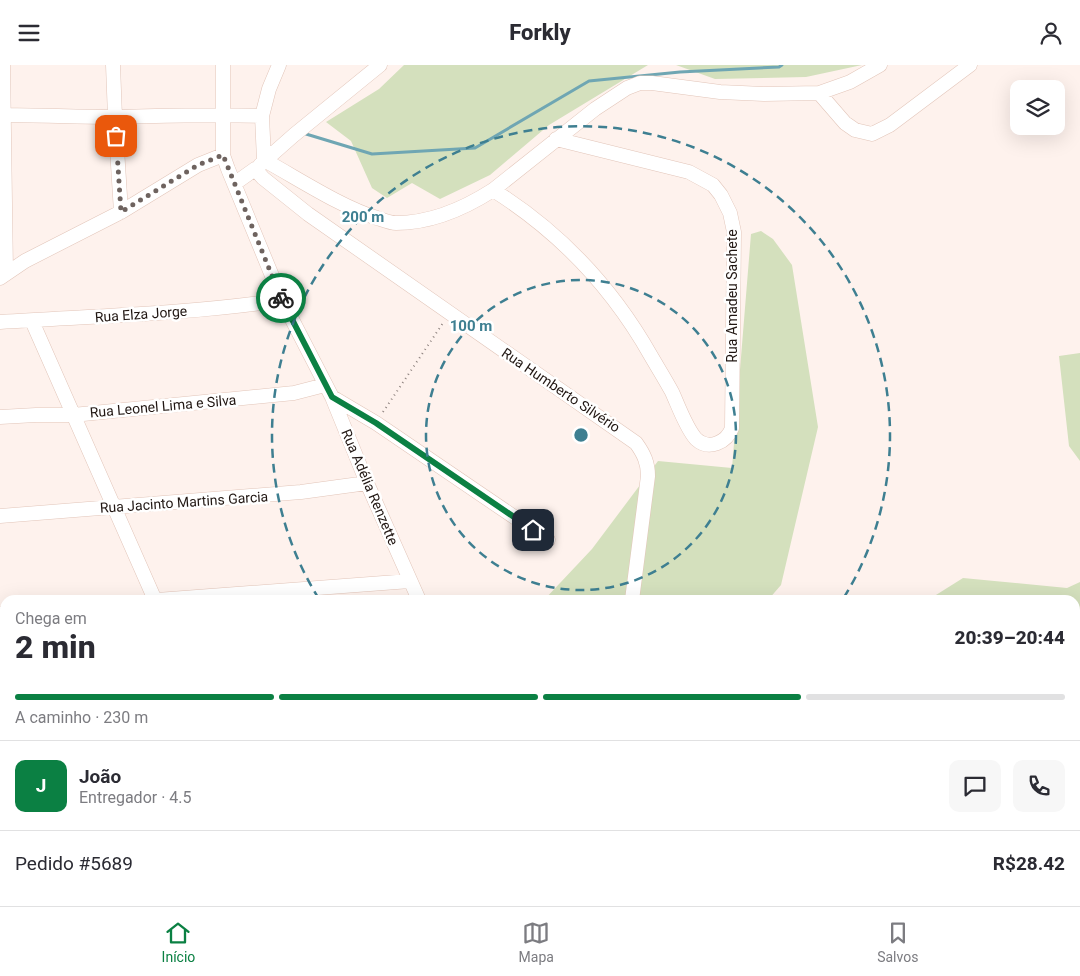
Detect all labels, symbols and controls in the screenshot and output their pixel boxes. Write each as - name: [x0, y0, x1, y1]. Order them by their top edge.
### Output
- icon: menu: [15, 19, 43, 47]
- icon: person: [1037, 19, 1065, 47]
- text: Forkly: [509, 20, 571, 45]
- map controls: [1010, 80, 1065, 135]
- button: layers: [1010, 80, 1065, 135]
- pin: [95, 115, 137, 157]
- icon: bag: [102, 122, 130, 150]
- text: 200 m: [342, 208, 384, 226]
- street label: Rua Amadeu Sachete: [724, 229, 740, 363]
- courier: [256, 273, 306, 323]
- icon: bike: [267, 284, 295, 312]
- street label: Rua Elza Jorge: [94, 303, 188, 325]
- text: 100 m: [450, 317, 492, 335]
- street label: Rua Humberto Silvério: [499, 344, 623, 436]
- street label: Rua Leonel Lima e Silva: [89, 392, 237, 420]
- centre of rings: [572, 426, 590, 444]
- street label: Rua Adélia Renzette: [338, 427, 402, 547]
- street label: Rua Jacinto Martins Garcia: [99, 488, 269, 516]
- pin: [512, 509, 554, 551]
- icon: home: [519, 516, 547, 544]
- text: Chega em: [15, 609, 87, 628]
- text: 20:39–20:44: [954, 626, 1065, 649]
- text: 2 min: [15, 628, 96, 666]
- text: A caminho · 230 m: [15, 708, 148, 727]
- button: chat: [949, 760, 1001, 812]
- button: phone: [1013, 760, 1065, 812]
- text: João: [79, 765, 121, 788]
- text: J: [36, 774, 46, 797]
- text: Entregador · 4.5: [79, 788, 192, 807]
- text: Pedido #5689: [15, 852, 133, 875]
- text: R$28.42: [993, 852, 1065, 875]
- tab: Início: [162, 919, 195, 965]
- tab: Mapa: [519, 919, 554, 965]
- tab: Salvos: [877, 919, 918, 965]

